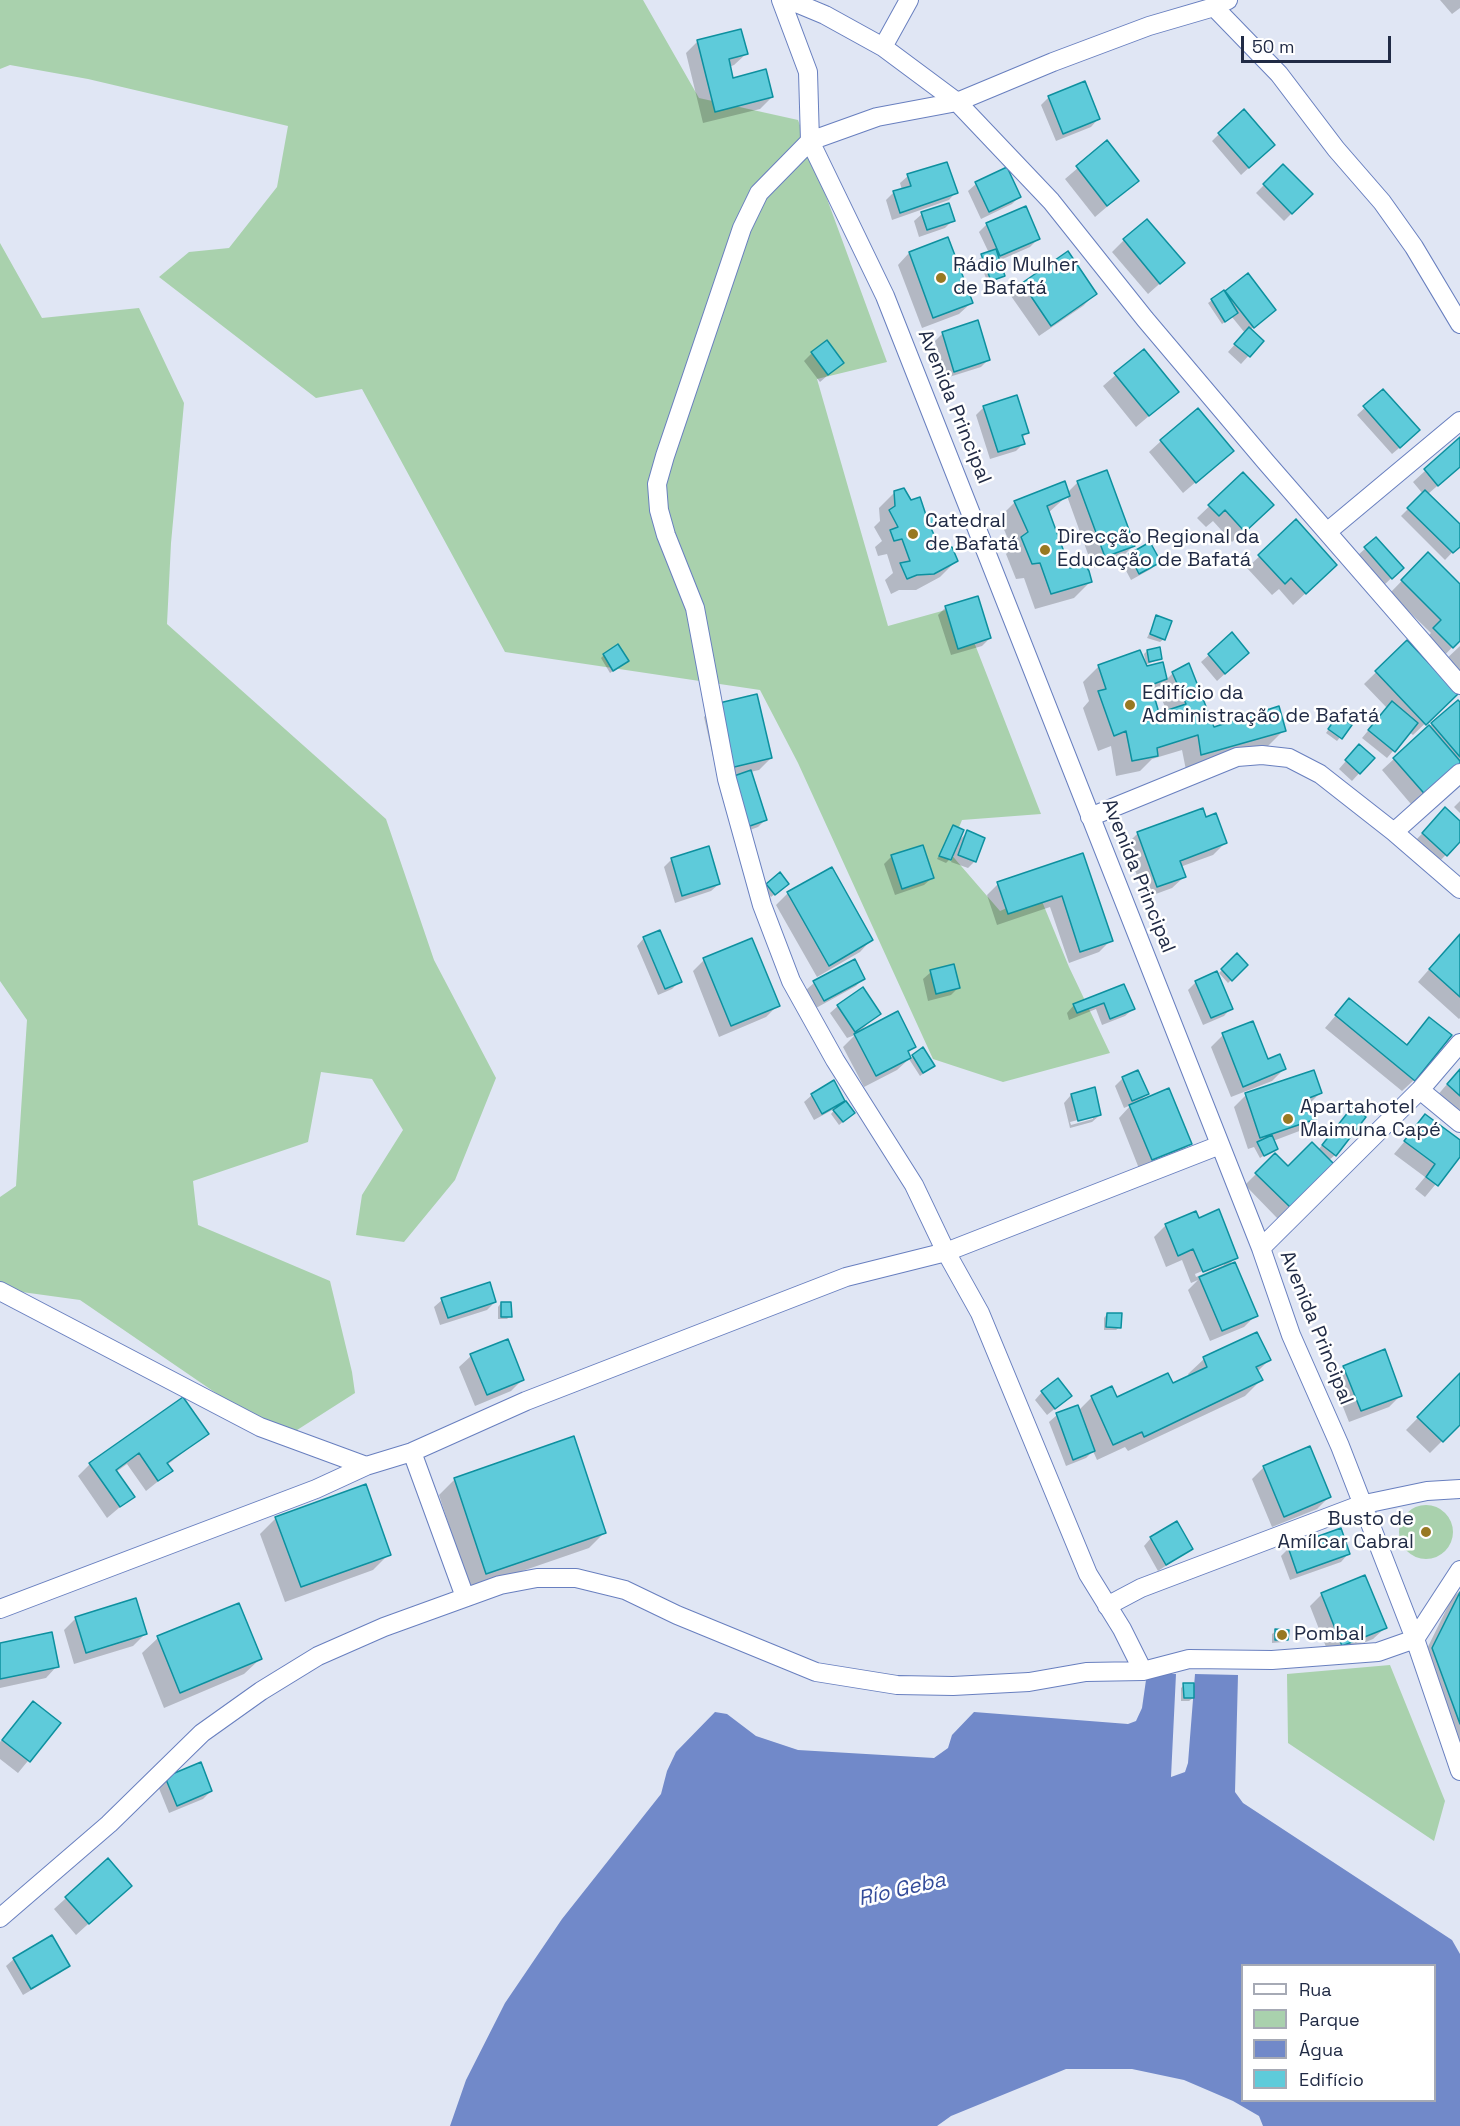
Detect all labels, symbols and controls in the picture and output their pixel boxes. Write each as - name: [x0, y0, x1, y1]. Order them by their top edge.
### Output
- scale bar: [1244, 24, 1394, 62]
- text: 50 m: [1252, 35, 1294, 58]
- place label: Rádio Mulher de Bafatá: [953, 254, 1078, 301]
- marker: Rádio Mulher de Bafatá: [934, 271, 948, 285]
- street label: Avenida Principal: [912, 326, 996, 488]
- place label: Catedral de Bafatá: [925, 510, 1019, 557]
- place label: Direcção Regional da Educação de Bafatá: [1057, 526, 1260, 573]
- marker: Catedral de Bafatá: [906, 527, 920, 541]
- marker: Direcção Regional da Educação de Bafatá: [1038, 543, 1052, 557]
- place label: Edifício da Administração de Bafatá: [1142, 682, 1379, 729]
- marker: Edifício da Administração de Bafatá: [1123, 698, 1137, 712]
- street label: Avenida Principal: [1096, 795, 1180, 957]
- place label: Apartahotel Maimuna Capé: [1300, 1096, 1441, 1143]
- marker: Apartahotel Maimuna Capé: [1281, 1112, 1295, 1126]
- street label: Avenida Principal: [1274, 1247, 1358, 1409]
- place label: Busto de Amílcar Cabral: [1277, 1508, 1414, 1555]
- marker: Busto de Amílcar Cabral: [1419, 1525, 1433, 1539]
- place label: Pombal: [1294, 1623, 1365, 1647]
- marker: Pombal: [1275, 1628, 1289, 1642]
- water label: Río Geba: [856, 1868, 948, 1912]
- legend: [1241, 1964, 1436, 2102]
- text: Rua: [1299, 1978, 1332, 2001]
- text: Parque: [1299, 2008, 1360, 2031]
- text: Água: [1299, 2038, 1343, 2061]
- text: Edifício: [1299, 2068, 1364, 2091]

